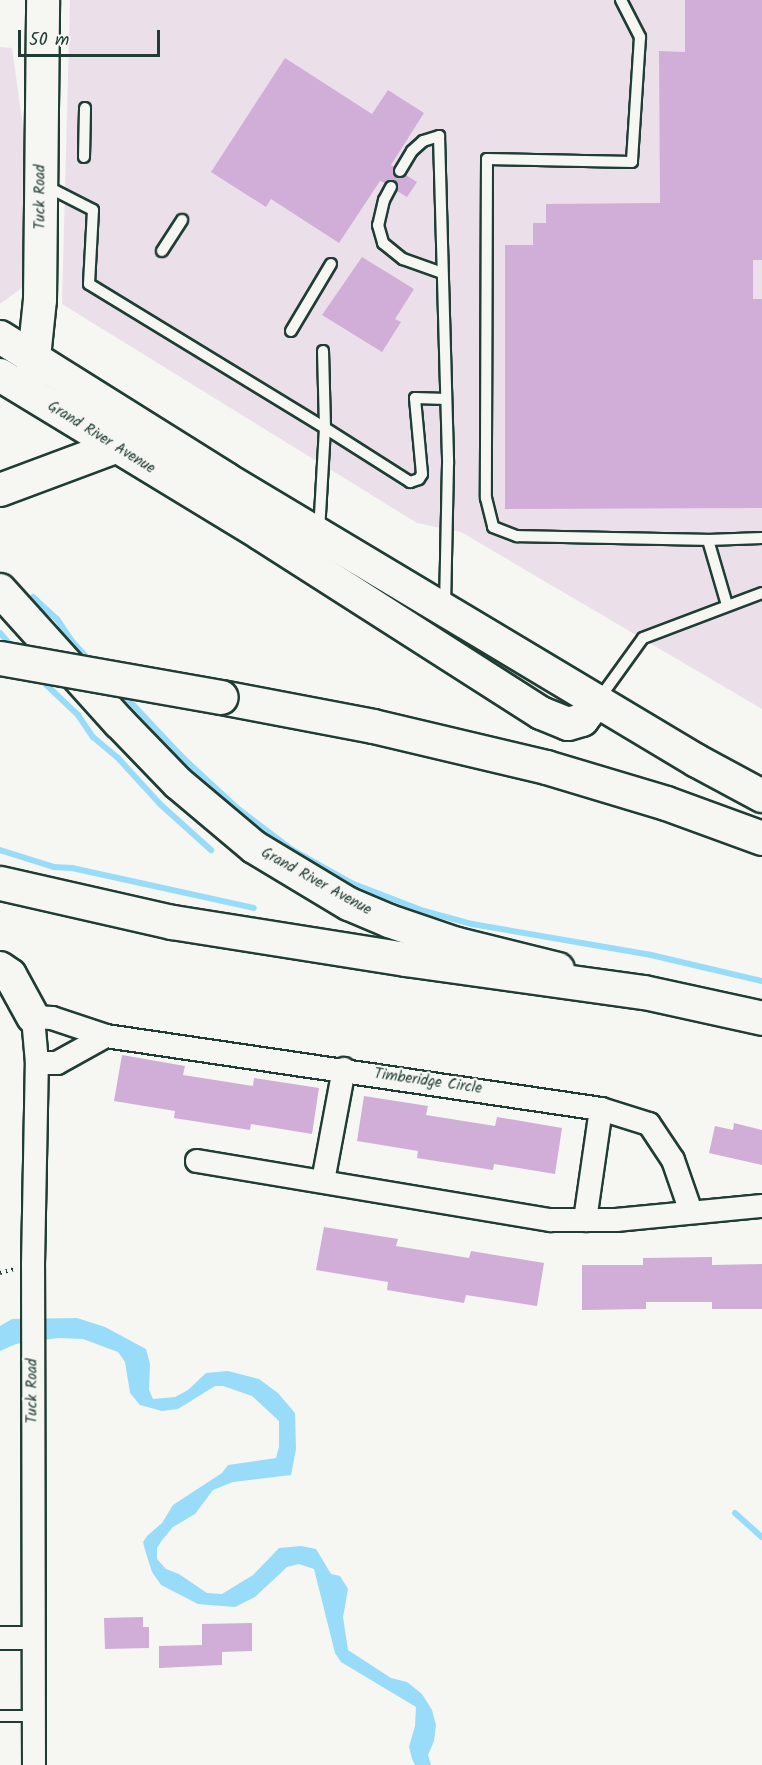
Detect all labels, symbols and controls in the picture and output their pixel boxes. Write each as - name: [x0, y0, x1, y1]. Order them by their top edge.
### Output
- scale bar: [21, 18, 164, 56]
- text: 50 m: [29, 26, 69, 55]
- street label: Tuck Road: [32, 164, 50, 230]
- street label: Grand River Avenue: [44, 398, 158, 478]
- street label: Grand River Avenue: [258, 844, 374, 920]
- street label: Timberidge Circle: [373, 1066, 483, 1098]
- street label: Tuck Road: [24, 1358, 42, 1424]

